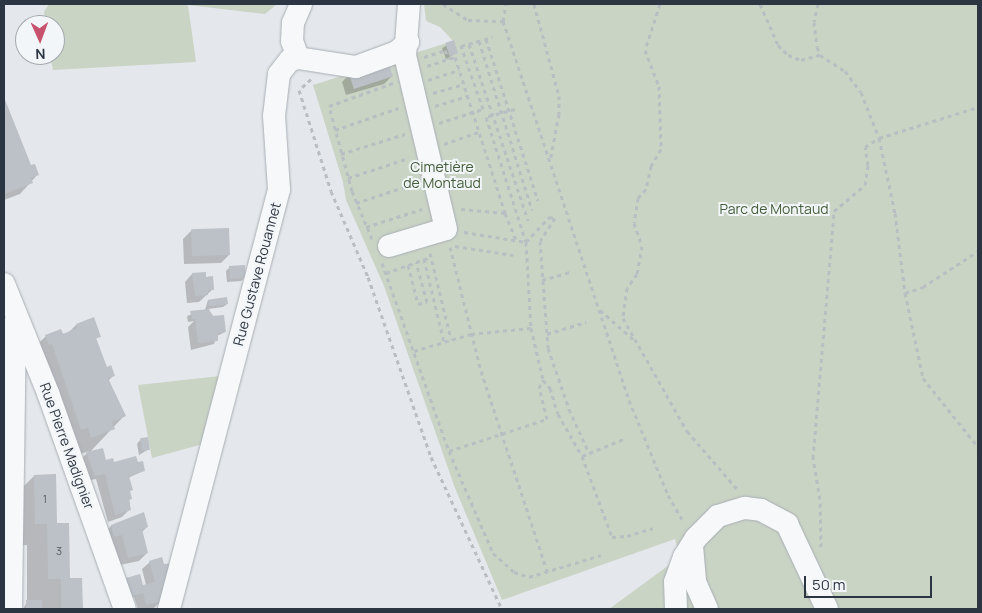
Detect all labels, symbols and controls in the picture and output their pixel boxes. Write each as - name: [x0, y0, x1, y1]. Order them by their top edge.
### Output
- north arrow: [15, 15, 65, 65]
- text: N: [35, 45, 46, 64]
- park label: Cimetière de Montaud: [403, 159, 481, 192]
- street label: Rue Gustave Rouannet: [230, 200, 284, 348]
- park label: Parc de Montaud: [720, 201, 828, 217]
- street label: Rue Pierre Madignier: [36, 381, 98, 511]
- house number: 1: [43, 492, 47, 506]
- house number: 3: [56, 544, 62, 558]
- scale bar: [807, 566, 934, 598]
- text: 50 m: [812, 574, 846, 595]

